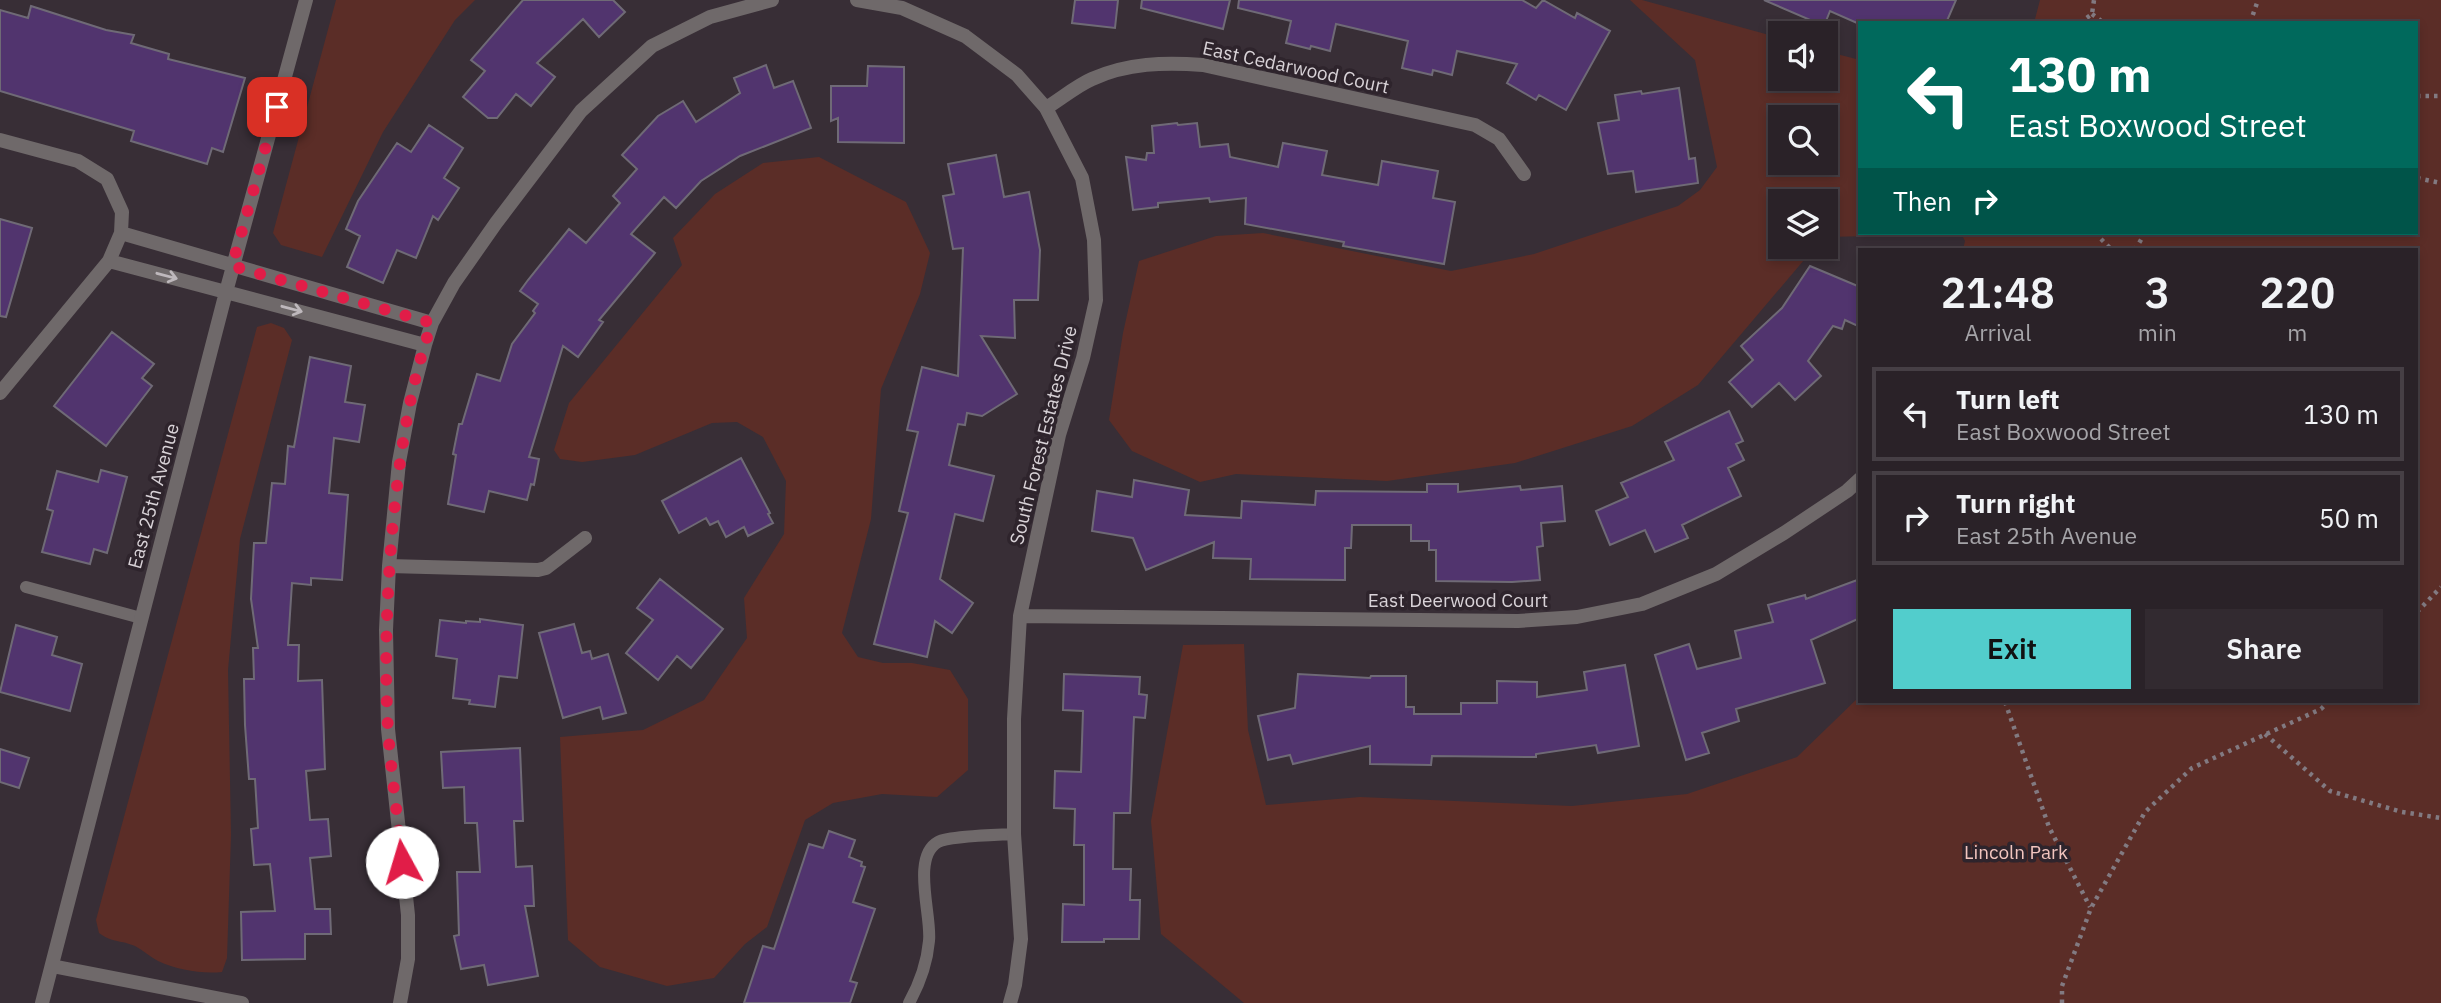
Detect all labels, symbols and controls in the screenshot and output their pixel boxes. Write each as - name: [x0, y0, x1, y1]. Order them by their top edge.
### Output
- map controls: [1768, 21, 1838, 259]
- button: sound: [1768, 21, 1838, 91]
- street label: East Cedarwood Court: [1200, 35, 1392, 99]
- text: 130 m: [2008, 42, 2152, 105]
- icon: left: [1893, 49, 1984, 140]
- pin: [247, 77, 307, 137]
- icon: arrive: [258, 88, 296, 126]
- text: East Boxwood Street: [2008, 104, 2307, 146]
- button: search: [1768, 105, 1838, 175]
- icon: right: [1966, 182, 2004, 220]
- text: Then: [1893, 184, 1952, 218]
- button: layers: [1768, 189, 1838, 259]
- text: 21:48: [1941, 265, 2055, 320]
- text: 3: [2145, 265, 2170, 320]
- text: 220: [2260, 265, 2335, 320]
- one-way arrow: [156, 270, 178, 283]
- one-way arrow: [280, 303, 302, 316]
- text: Arrival: [1964, 317, 2031, 347]
- text: min: [2138, 317, 2177, 347]
- text: m: [2287, 317, 2307, 347]
- street label: South Forest Estates Drive: [1004, 323, 1082, 547]
- text: Turn left: [1956, 382, 2059, 416]
- icon: left: [1897, 395, 1935, 433]
- text: 130 m: [2303, 397, 2379, 431]
- text: East Boxwood Street: [1956, 416, 2171, 446]
- street label: East 25th Avenue: [122, 421, 184, 571]
- text: Turn right: [1956, 486, 2075, 520]
- icon: right: [1897, 499, 1935, 537]
- text: 50 m: [2319, 501, 2379, 535]
- text: East 25th Avenue: [1956, 520, 2137, 550]
- street label: East Deerwood Court: [1368, 588, 1548, 612]
- button: Exit: [1893, 609, 2131, 689]
- button: Share: [2145, 609, 2383, 689]
- position arrow: [365, 825, 439, 899]
- park label: Lincoln Park: [1964, 840, 2068, 864]

